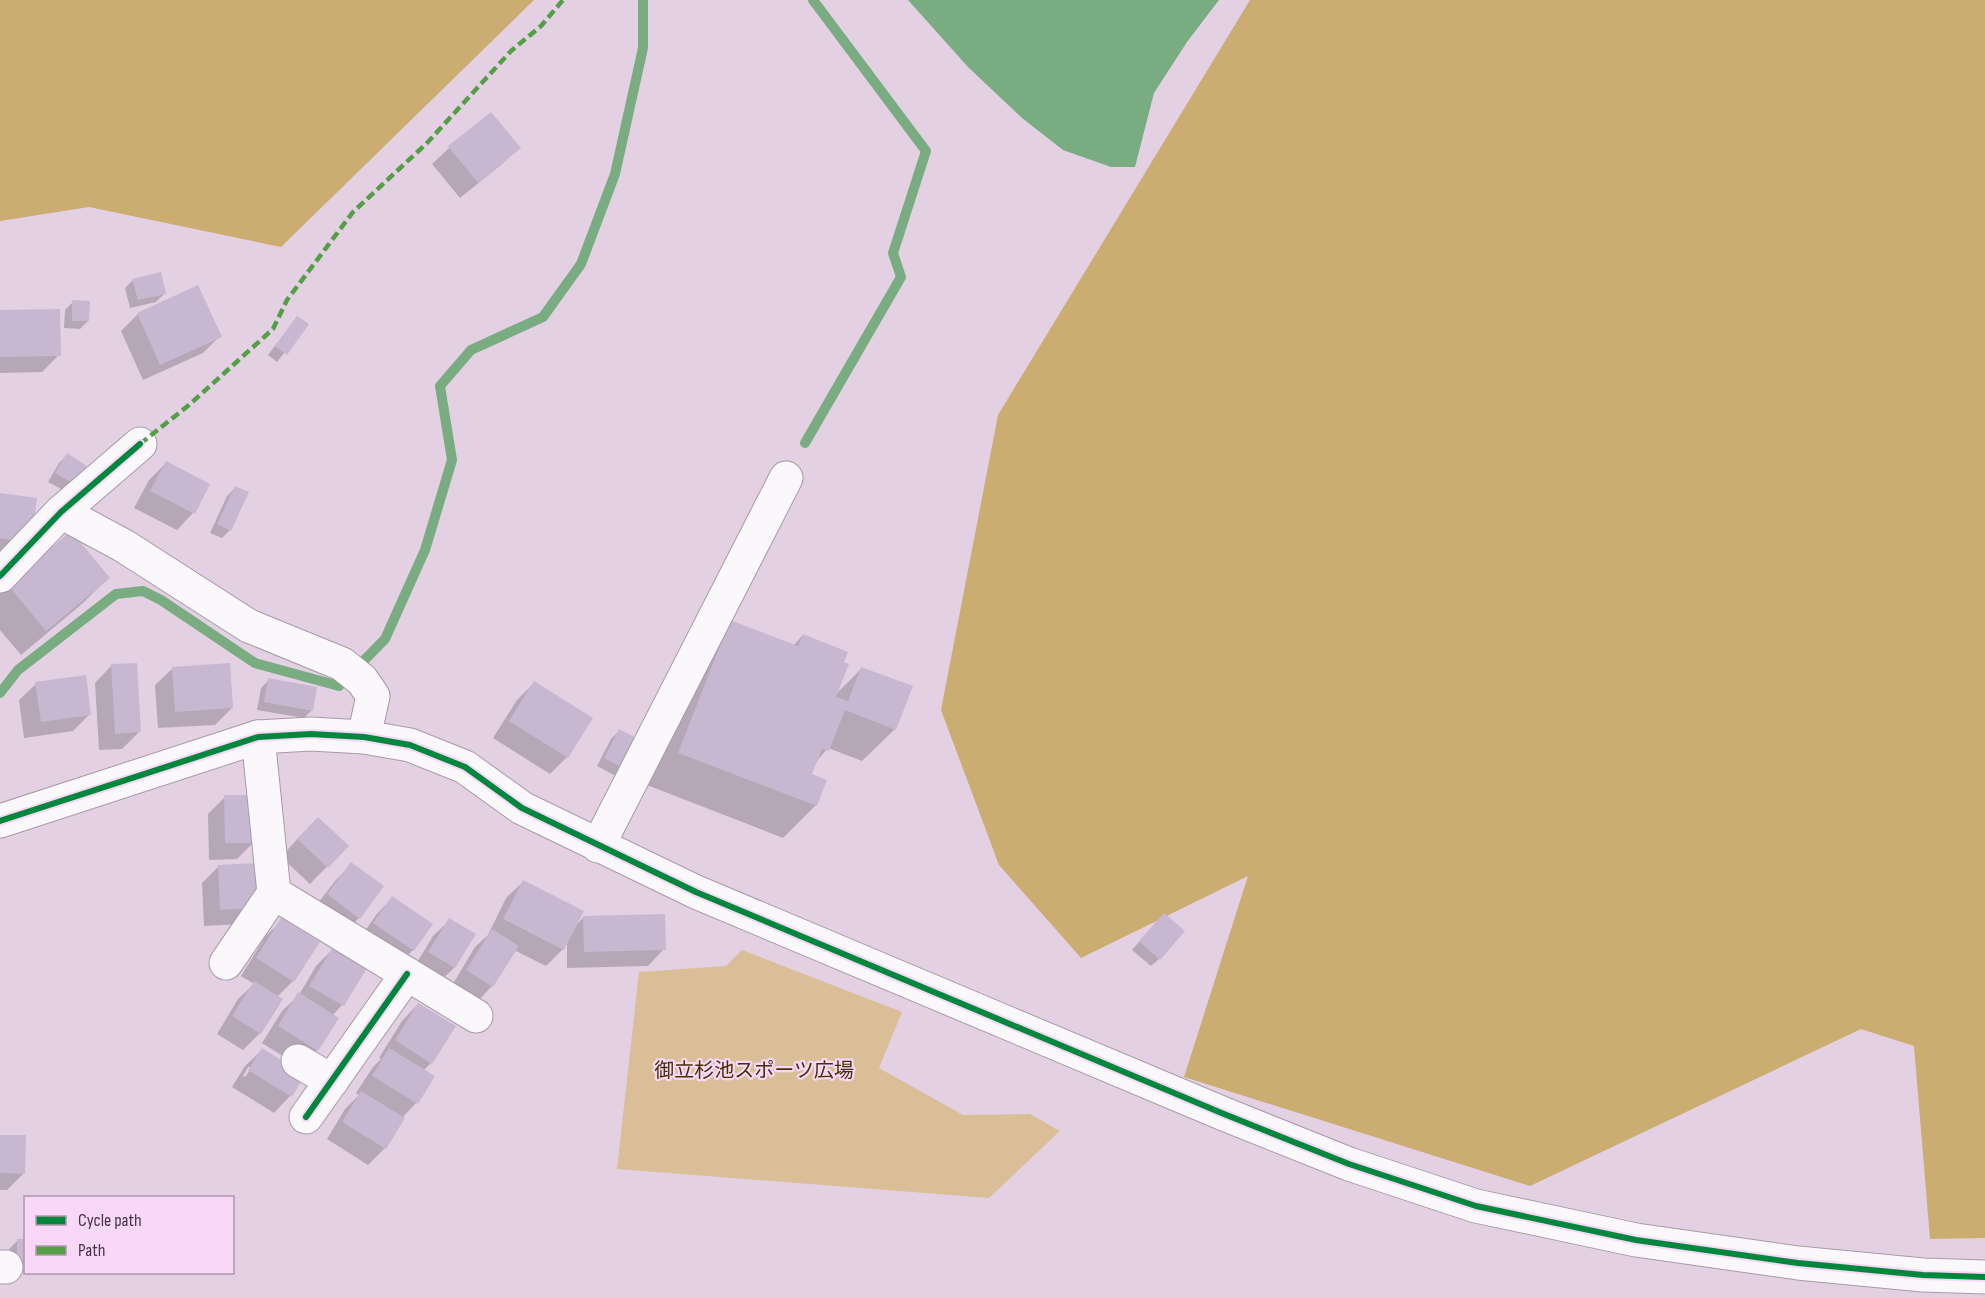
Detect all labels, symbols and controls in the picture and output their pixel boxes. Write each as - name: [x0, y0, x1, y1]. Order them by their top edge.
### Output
- park label: 御立杉池スポーツ広場: [654, 1059, 854, 1083]
- legend: [24, 1196, 234, 1274]
- text: Cycle path: [78, 1210, 142, 1231]
- text: Path: [78, 1240, 106, 1261]

